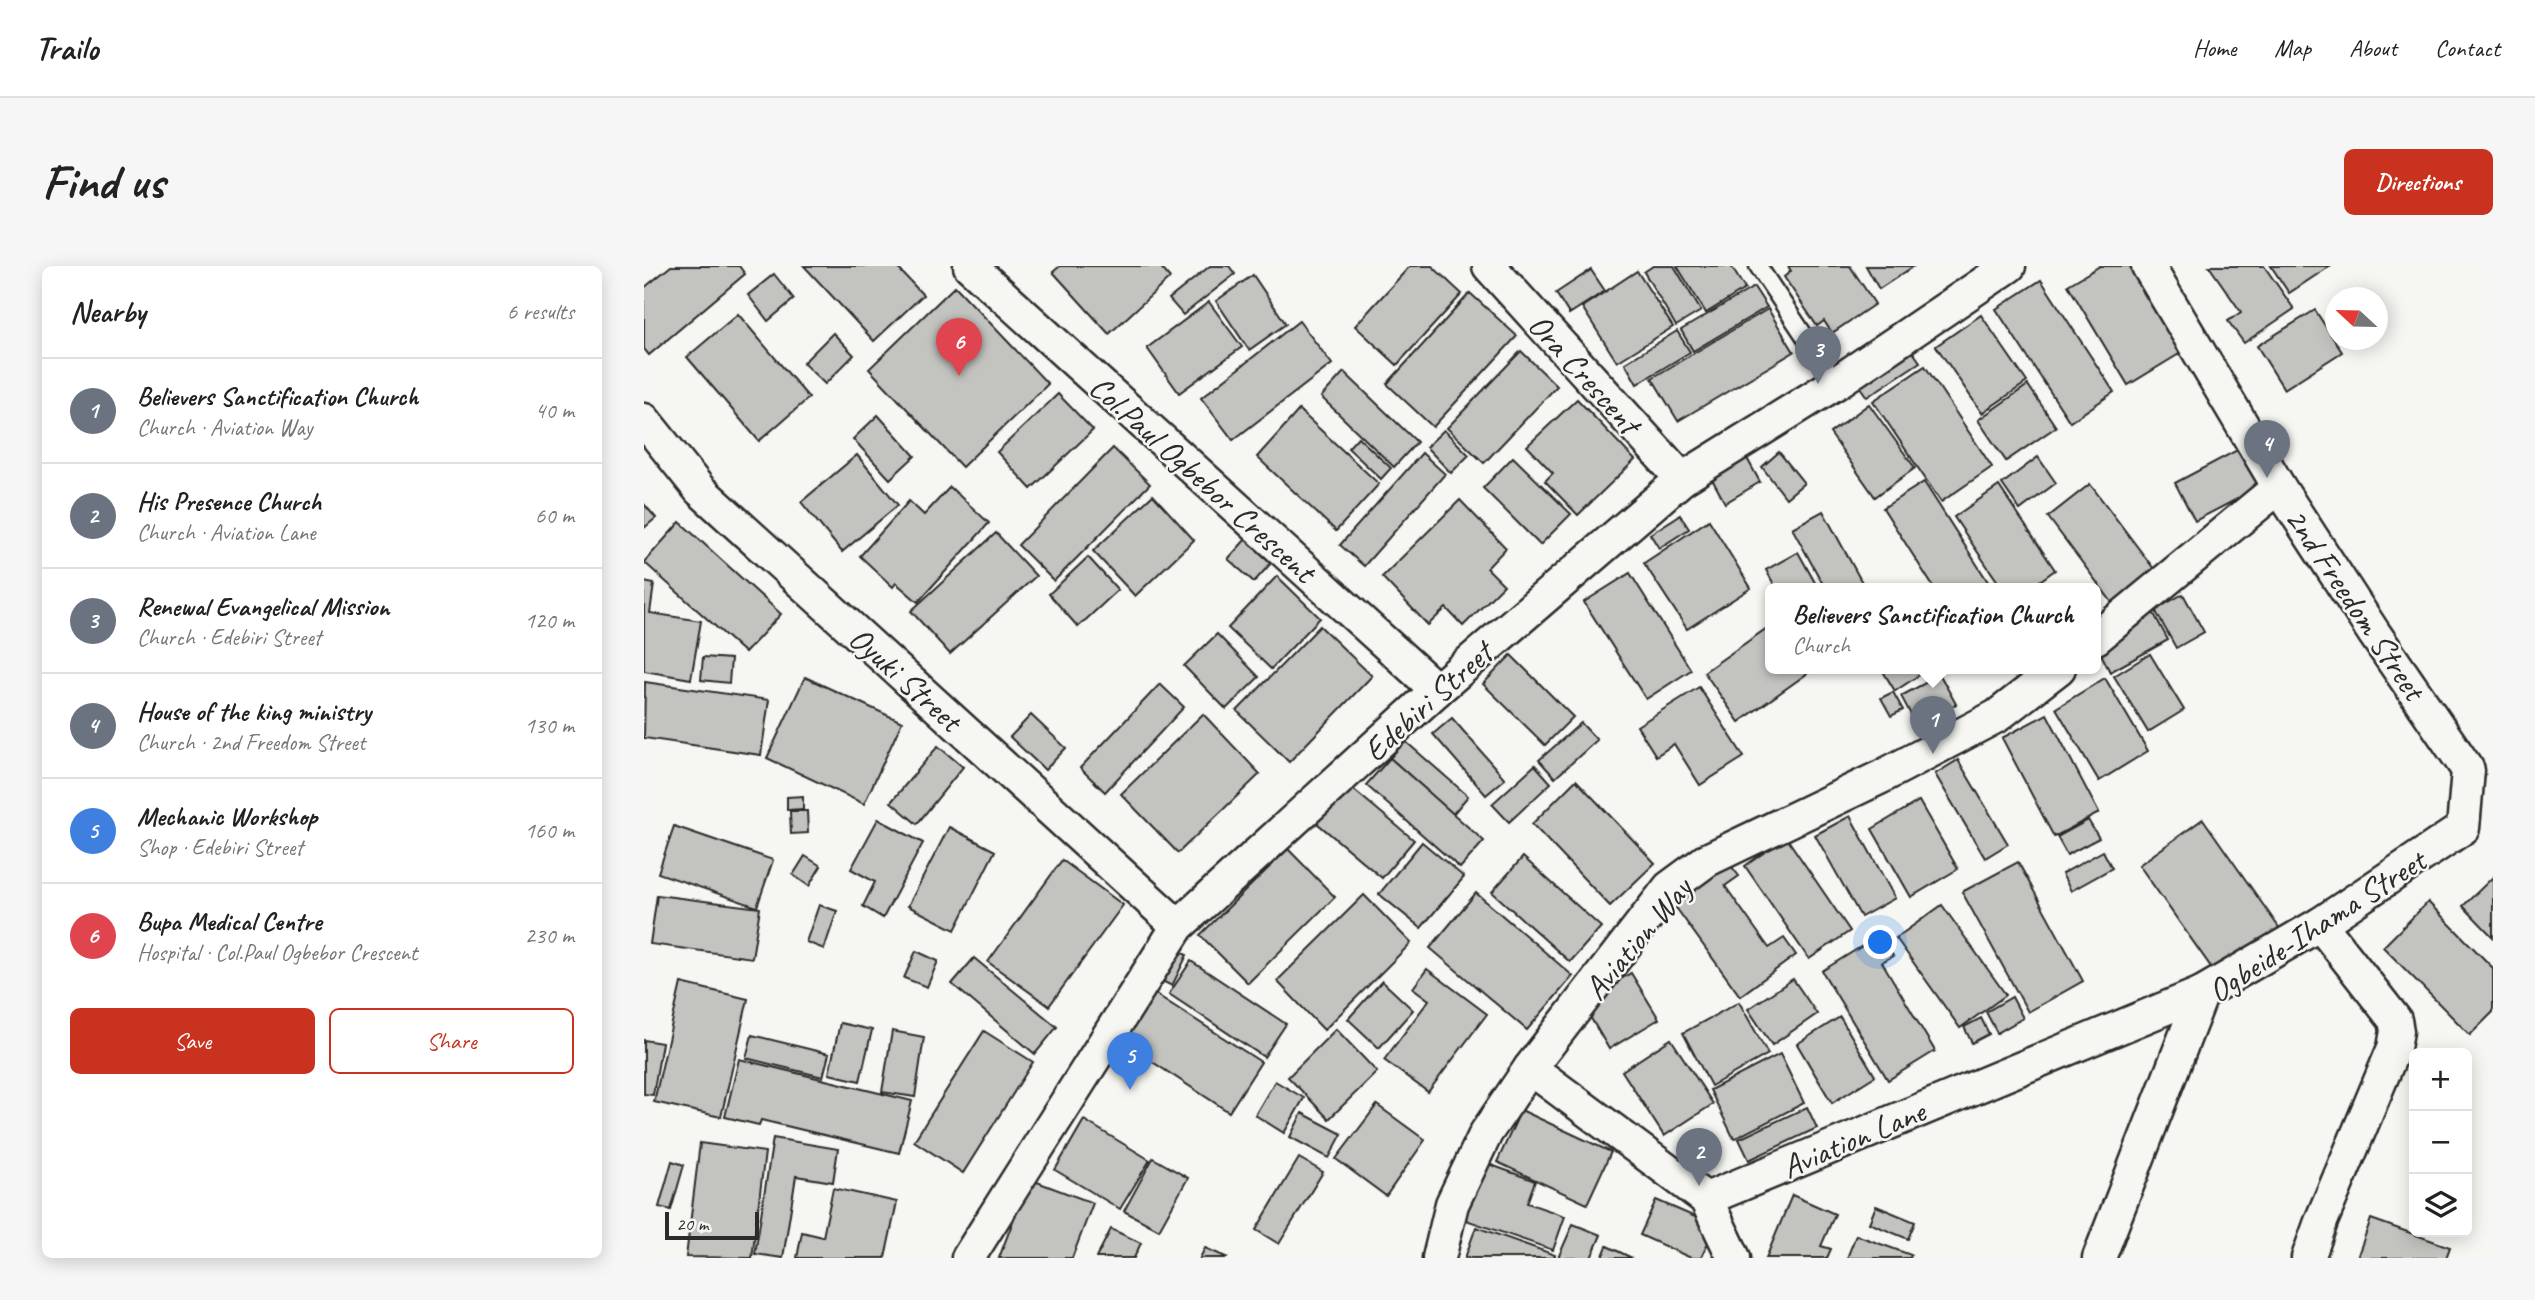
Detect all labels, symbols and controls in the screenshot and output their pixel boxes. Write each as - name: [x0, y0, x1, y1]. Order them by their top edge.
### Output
- text: Trailo: [35, 27, 98, 69]
- text: Home: [2193, 33, 2236, 63]
- text: Map: [2274, 33, 2311, 63]
- text: About: [2349, 33, 2397, 63]
- text: Contact: [2435, 33, 2500, 63]
- button: Directions: [2344, 149, 2493, 215]
- text: Find us: [42, 151, 164, 213]
- north arrow: [2325, 287, 2388, 350]
- text: Nearby: [70, 293, 146, 331]
- text: 6 results: [507, 297, 574, 326]
- street label: Ora Crescent: [1519, 305, 1652, 446]
- pin: 6: [936, 318, 982, 376]
- pin: 3: [1795, 326, 1841, 384]
- street label: Col.Paul Ogbebor Crescent: [1080, 366, 1326, 593]
- text: Believers Sanctification Church: [137, 380, 418, 413]
- text: 1: [88, 396, 98, 425]
- text: 40 m: [535, 396, 574, 425]
- text: Church · Aviation Way: [137, 413, 312, 442]
- pin: 4: [2244, 420, 2290, 478]
- text: His Presence Church: [137, 485, 321, 518]
- street label: 2nd Freedom Street: [2275, 499, 2437, 710]
- text: 2: [88, 501, 98, 530]
- text: 60 m: [535, 501, 574, 530]
- text: Church · Aviation Lane: [137, 518, 316, 547]
- popup: [1765, 583, 2101, 674]
- text: Renewal Evangelical Mission: [137, 590, 389, 623]
- text: Believers Sanctification Church: [1792, 598, 2074, 631]
- text: 3: [88, 606, 98, 635]
- text: 120 m: [525, 606, 574, 635]
- street label: Oyuki Street: [840, 617, 973, 742]
- text: Church · Edebiri Street: [137, 623, 321, 652]
- street label: Edebiri Street: [1354, 630, 1504, 771]
- text: Church: [1792, 631, 1850, 660]
- text: House of the king ministry: [137, 695, 371, 728]
- pin: 1: [1910, 696, 1956, 754]
- text: 4: [88, 711, 98, 740]
- text: 130 m: [525, 711, 574, 740]
- text: Church · 2nd Freedom Street: [137, 728, 365, 757]
- text: Mechanic Workshop: [137, 800, 317, 833]
- text: 5: [88, 816, 98, 845]
- text: 160 m: [525, 816, 574, 845]
- text: Shop · Edebiri Street: [137, 833, 303, 862]
- street label: Ogbeide-Ihama Street: [2200, 838, 2436, 1012]
- street label: Aviation Way: [1574, 867, 1703, 1008]
- text: Bupa Medical Centre: [137, 905, 321, 938]
- text: 6: [88, 921, 98, 950]
- text: 230 m: [525, 921, 574, 950]
- your location: [1863, 925, 1897, 959]
- text: Hospital · Col.Paul Ogbebor Crescent: [137, 938, 417, 967]
- button: Save: [70, 1008, 315, 1074]
- button: Share: [329, 1008, 574, 1074]
- pin: 5: [1107, 1032, 1153, 1090]
- map controls: [2409, 1048, 2472, 1237]
- button: +: [2409, 1048, 2472, 1111]
- street label: Aviation Lane: [1775, 1089, 1933, 1188]
- button: −: [2409, 1111, 2472, 1174]
- pin: 2: [1676, 1128, 1722, 1186]
- button: layers: [2409, 1174, 2472, 1237]
- scale bar: [665, 1209, 760, 1241]
- text: 20 m: [676, 1212, 708, 1236]

